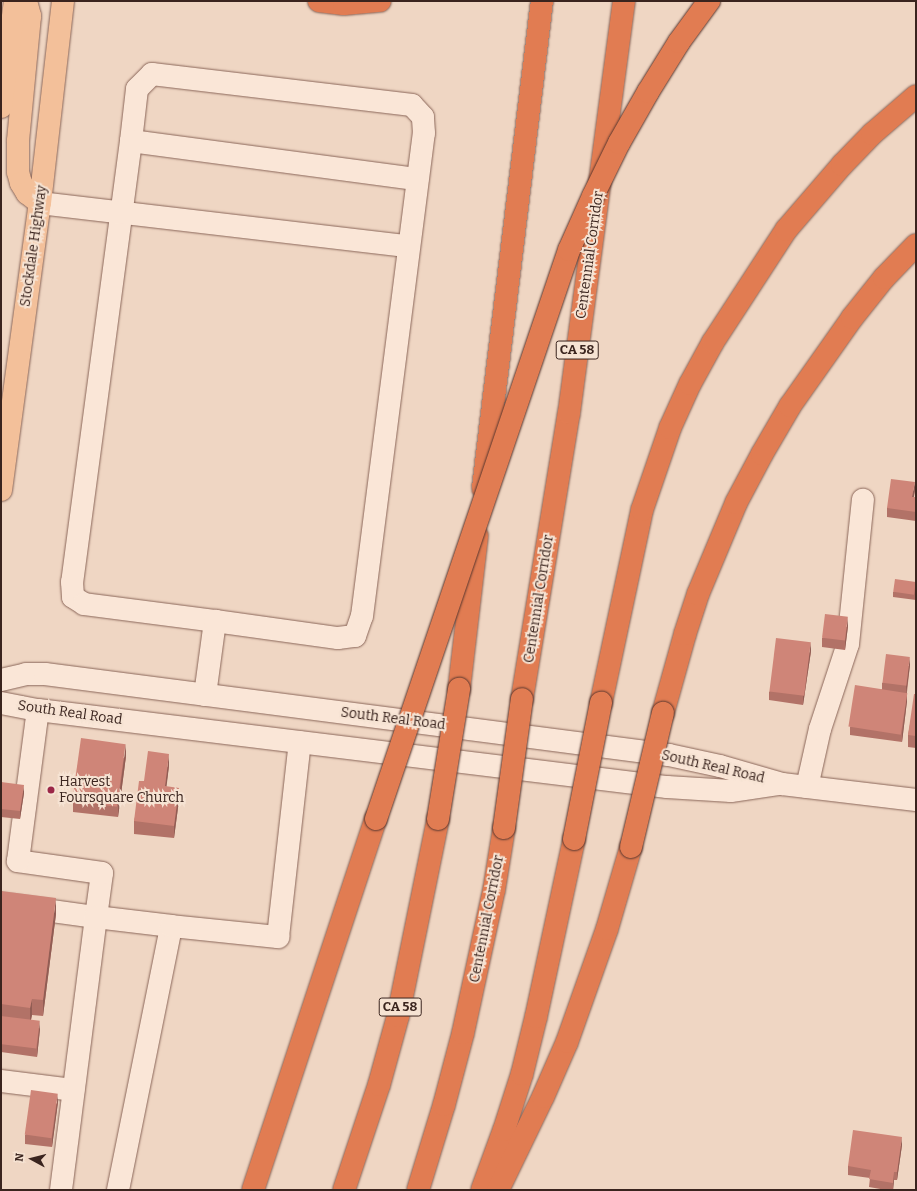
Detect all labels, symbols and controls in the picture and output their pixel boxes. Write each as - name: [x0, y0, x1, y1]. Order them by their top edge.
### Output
- street label: Stockdale Highway: [17, 184, 51, 308]
- street label: Centennial Corridor: [573, 190, 607, 320]
- road number: CA 58: [555, 339, 599, 361]
- street label: Centennial Corridor: [521, 534, 557, 664]
- street label: South Real Road: [17, 697, 123, 729]
- street label: South Real Road: [340, 704, 446, 734]
- street label: South Real Road: [660, 747, 766, 787]
- place label: Harvest Foursquare Church: [59, 774, 184, 806]
- marker: Harvest Foursquare Church: [46, 785, 56, 795]
- street label: Centennial Corridor: [466, 854, 508, 984]
- road number: CA 58: [378, 996, 422, 1018]
- north arrow: [12, 1139, 52, 1179]
- text: N: [13, 1152, 27, 1162]

